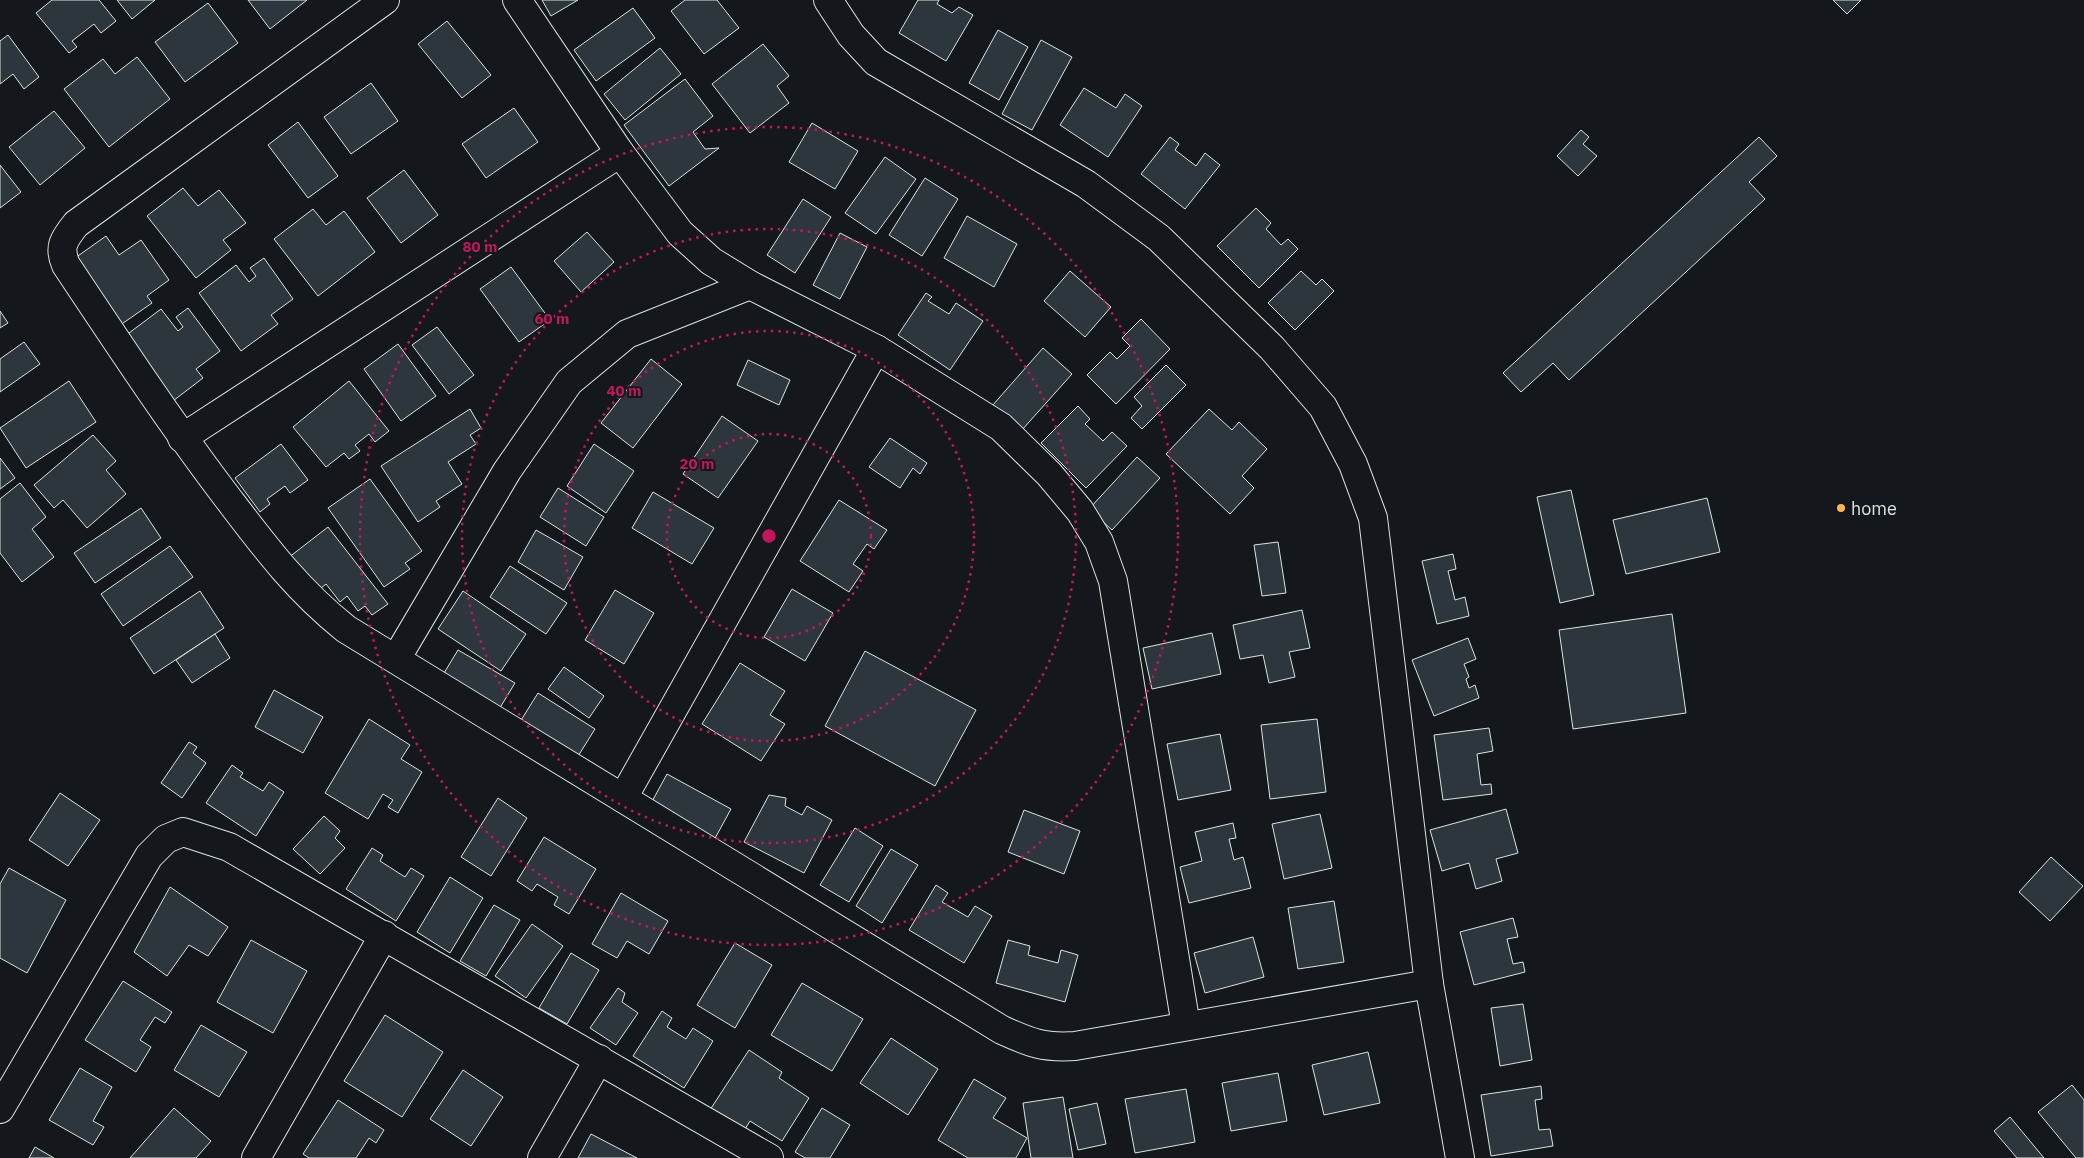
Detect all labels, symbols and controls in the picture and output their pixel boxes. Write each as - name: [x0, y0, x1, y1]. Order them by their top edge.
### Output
- text: 80 m: [463, 237, 497, 256]
- text: 60 m: [535, 309, 569, 328]
- text: 40 m: [607, 381, 641, 400]
- text: 20 m: [680, 454, 714, 473]
- place label: home: [1851, 497, 1897, 520]
- marker: home: [1835, 502, 1847, 514]
- centre of rings: [760, 527, 778, 545]

